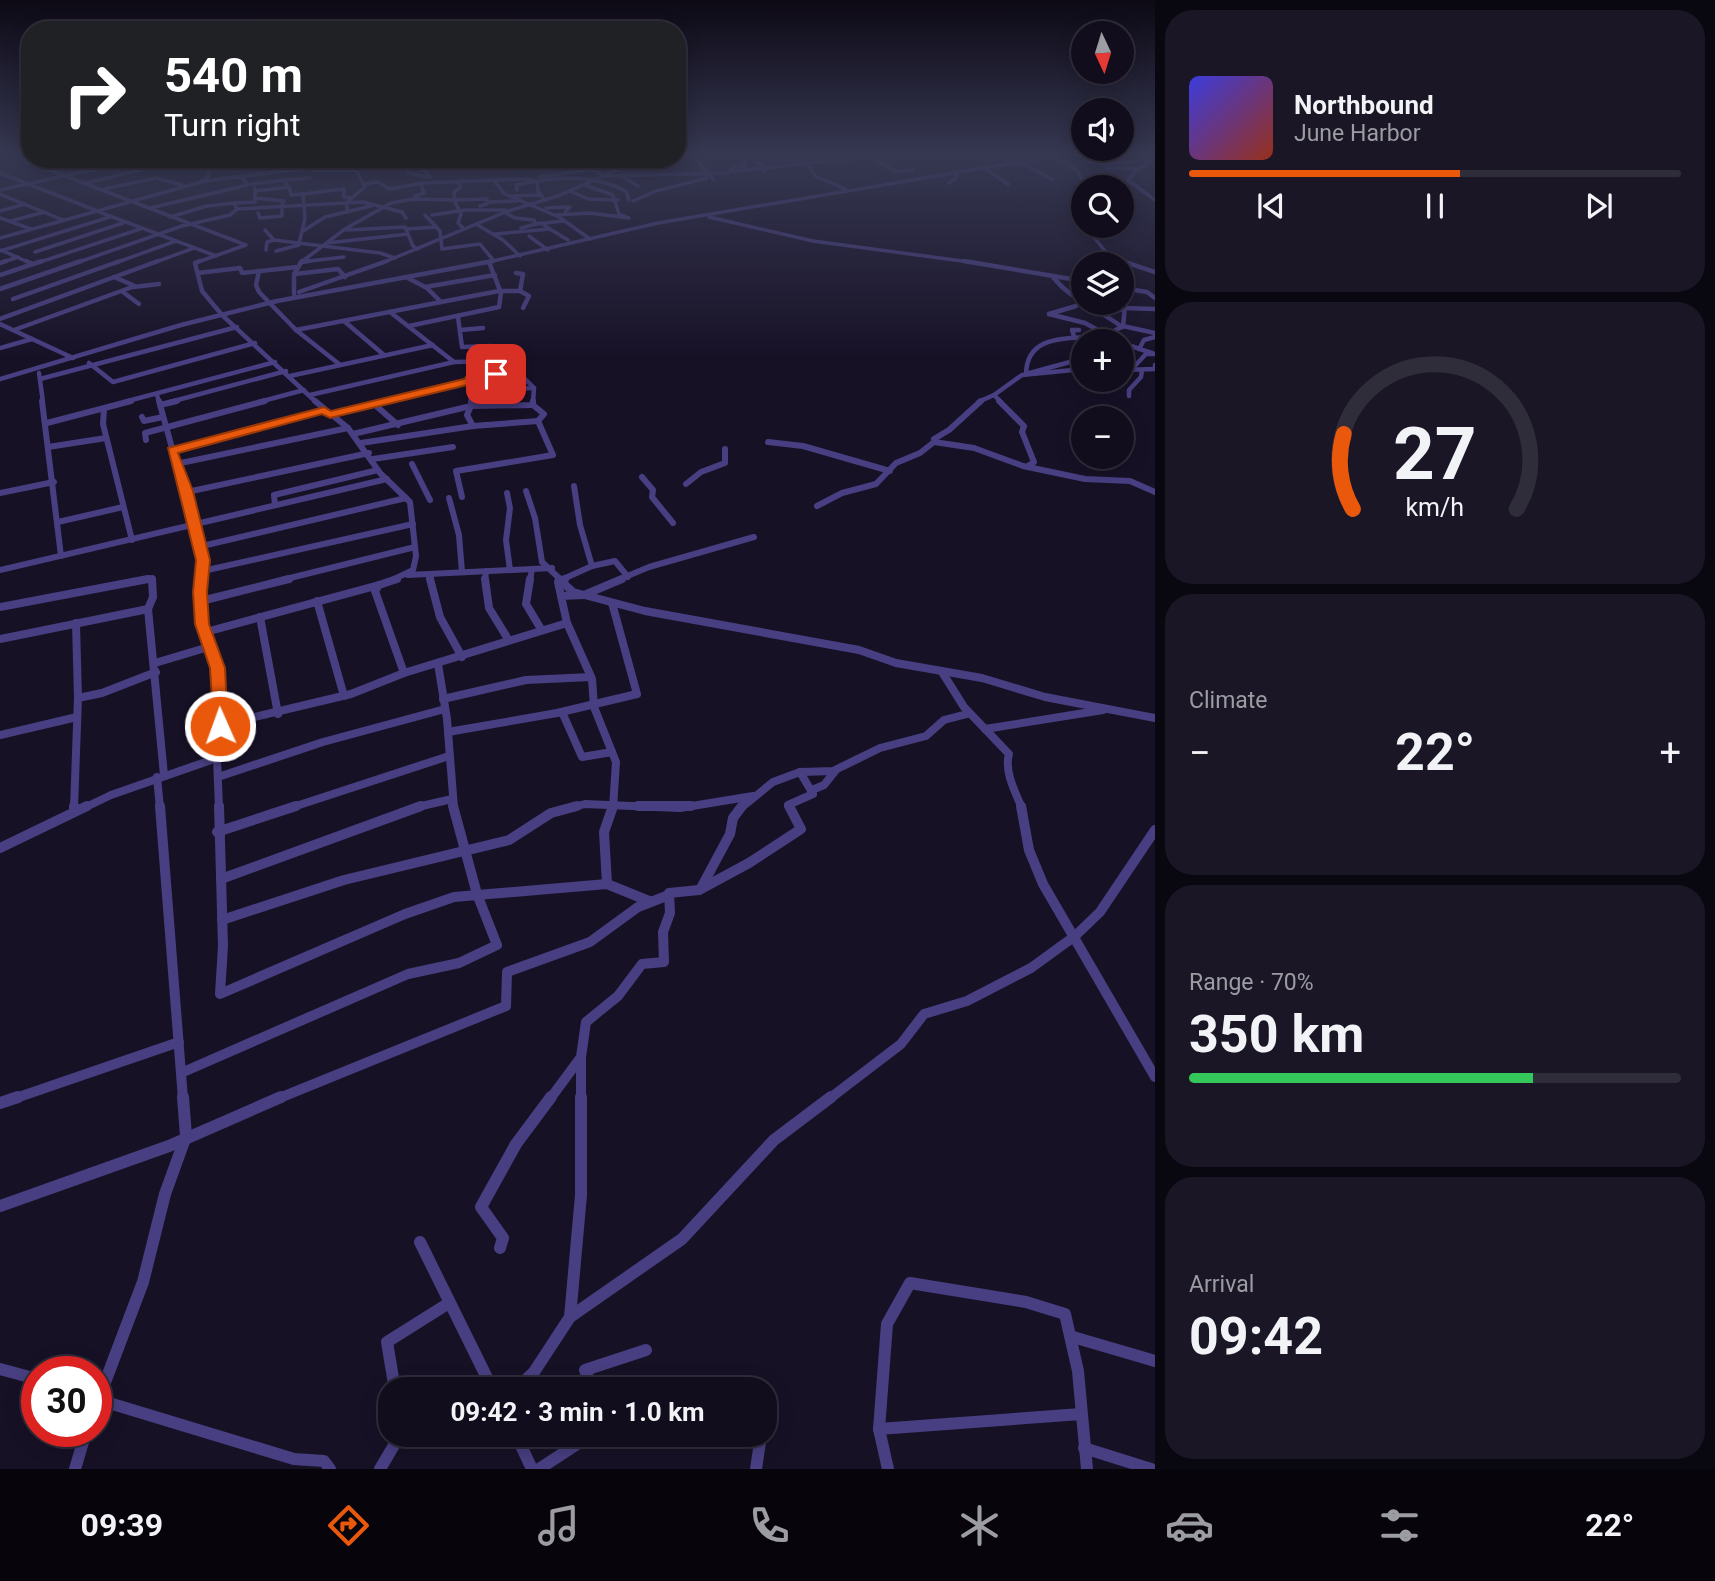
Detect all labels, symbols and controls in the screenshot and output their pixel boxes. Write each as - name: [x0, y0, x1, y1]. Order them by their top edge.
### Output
- north arrow: [1071, 21, 1134, 84]
- map controls: [1071, 21, 1134, 469]
- text: 540 m: [164, 47, 303, 104]
- icon: right: [49, 49, 140, 140]
- text: Northbound: [1294, 90, 1434, 120]
- button: sound: [1071, 98, 1134, 161]
- text: Turn right: [164, 106, 300, 144]
- text: June Harbor: [1294, 120, 1421, 147]
- button: search: [1071, 175, 1134, 238]
- icon: previous: [1252, 187, 1290, 225]
- icon: pause: [1416, 187, 1454, 225]
- icon: next: [1580, 187, 1618, 225]
- button: layers: [1071, 252, 1134, 315]
- button: +: [1071, 329, 1134, 392]
- pin: [466, 344, 526, 404]
- icon: arrive: [477, 355, 515, 393]
- button: −: [1071, 406, 1134, 469]
- text: 27: [1393, 411, 1477, 497]
- text: km/h: [1406, 492, 1464, 521]
- text: Climate: [1189, 687, 1268, 714]
- position arrow: [183, 689, 257, 763]
- text: 22°: [1395, 722, 1475, 783]
- text: −: [1189, 731, 1211, 775]
- text: +: [1659, 731, 1681, 775]
- text: Range · 70%: [1189, 969, 1314, 996]
- text: 350 km: [1189, 1004, 1364, 1065]
- text: Arrival: [1189, 1271, 1254, 1298]
- text: 09:42: [1189, 1306, 1323, 1367]
- speed limit sign: 30: [21, 1356, 112, 1447]
- text: 09:42 · 3 min · 1.0 km: [450, 1397, 705, 1427]
- icon: directions: [324, 1501, 373, 1550]
- icon: music: [534, 1501, 583, 1550]
- icon: phone: [745, 1501, 794, 1550]
- icon: climate: [955, 1501, 1004, 1550]
- icon: car: [1165, 1501, 1214, 1550]
- icon: filters: [1375, 1501, 1424, 1550]
- text: 09:39: [81, 1506, 163, 1544]
- text: 22°: [1585, 1506, 1634, 1544]

